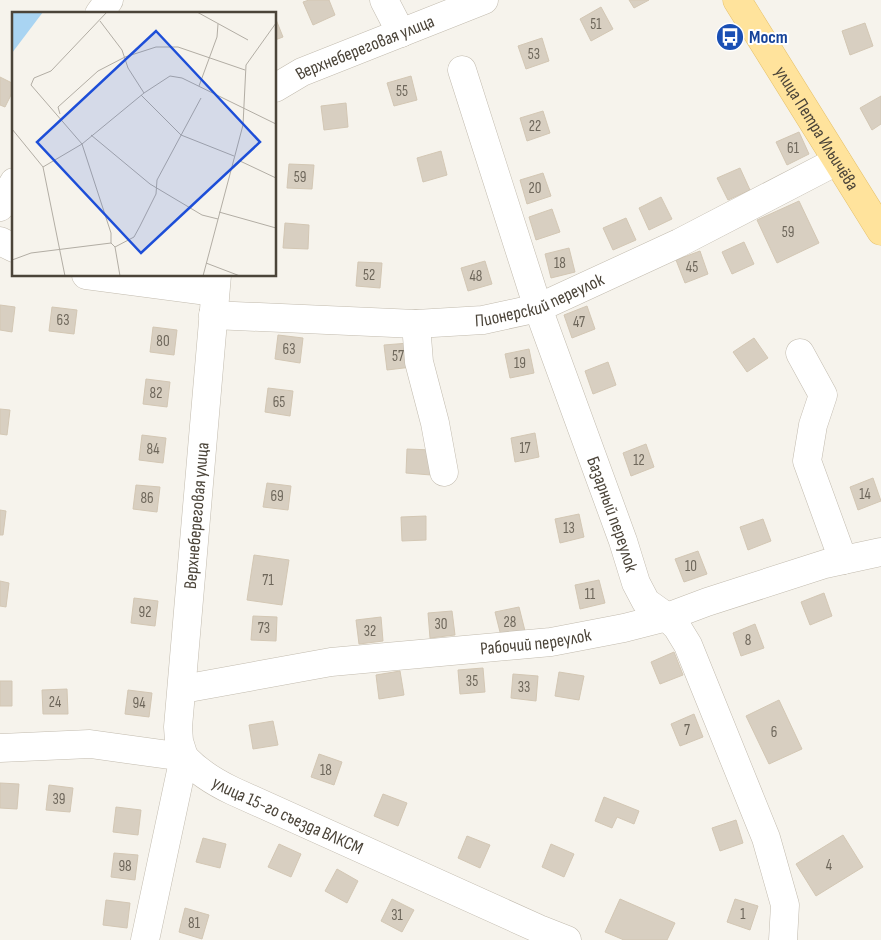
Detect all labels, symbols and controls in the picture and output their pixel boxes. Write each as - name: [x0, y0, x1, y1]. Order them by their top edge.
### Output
- street label: Верхнебереговая улица: [292, 11, 437, 85]
- inset map: [12, 12, 276, 276]
- house number: 51: [590, 15, 602, 34]
- bus stop icon: Мост: [715, 22, 745, 52]
- place label: Мост: [749, 27, 788, 48]
- house number: 53: [528, 45, 540, 64]
- street label: улица Петра Ильичёва: [770, 63, 863, 194]
- house number: 55: [396, 82, 408, 101]
- house number: 22: [529, 117, 541, 136]
- house number: 61: [787, 139, 800, 158]
- house number: 59: [294, 168, 306, 187]
- house number: 20: [529, 179, 541, 198]
- house number: 59: [782, 223, 794, 242]
- house number: 18: [554, 254, 566, 273]
- house number: 45: [686, 258, 698, 277]
- house number: 52: [363, 266, 375, 285]
- house number: 48: [470, 267, 482, 286]
- street label: Пионерский переулок: [474, 269, 607, 331]
- house number: 63: [57, 311, 69, 330]
- house number: 47: [573, 313, 585, 332]
- house number: 80: [156, 332, 170, 351]
- house number: 63: [283, 340, 295, 359]
- house number: 57: [392, 347, 404, 366]
- house number: 19: [514, 354, 526, 373]
- house number: 82: [150, 384, 162, 403]
- house number: 65: [273, 393, 285, 412]
- house number: 17: [519, 439, 531, 458]
- house number: 84: [146, 440, 160, 459]
- street label: Верхнебереговая улица: [180, 441, 214, 590]
- house number: 12: [633, 451, 645, 470]
- street label: Базарный переулок: [582, 454, 642, 575]
- house number: 14: [859, 485, 871, 504]
- house number: 69: [270, 487, 284, 506]
- house number: 86: [140, 489, 154, 508]
- house number: 13: [563, 519, 575, 538]
- house number: 10: [685, 557, 697, 576]
- house number: 71: [262, 571, 274, 590]
- house number: 11: [585, 585, 596, 604]
- house number: 92: [139, 603, 151, 622]
- house number: 28: [504, 613, 516, 632]
- house number: 30: [435, 615, 447, 634]
- house number: 73: [258, 619, 270, 638]
- house number: 32: [364, 622, 376, 641]
- street label: Рабочий переулок: [479, 625, 593, 659]
- house number: 8: [745, 631, 751, 650]
- house number: 35: [466, 672, 478, 691]
- house number: 33: [518, 678, 530, 697]
- house number: 24: [49, 693, 61, 712]
- house number: 94: [133, 694, 145, 713]
- house number: 7: [684, 721, 690, 740]
- house number: 6: [771, 723, 777, 742]
- house number: 18: [320, 761, 332, 780]
- street label: улица 15-го съезда ВЛКСМ: [208, 772, 366, 859]
- house number: 39: [53, 790, 65, 809]
- house number: 4: [826, 856, 832, 875]
- house number: 98: [118, 857, 132, 876]
- house number: 1: [740, 905, 746, 924]
- house number: 31: [391, 906, 404, 925]
- house number: 81: [188, 914, 201, 933]

